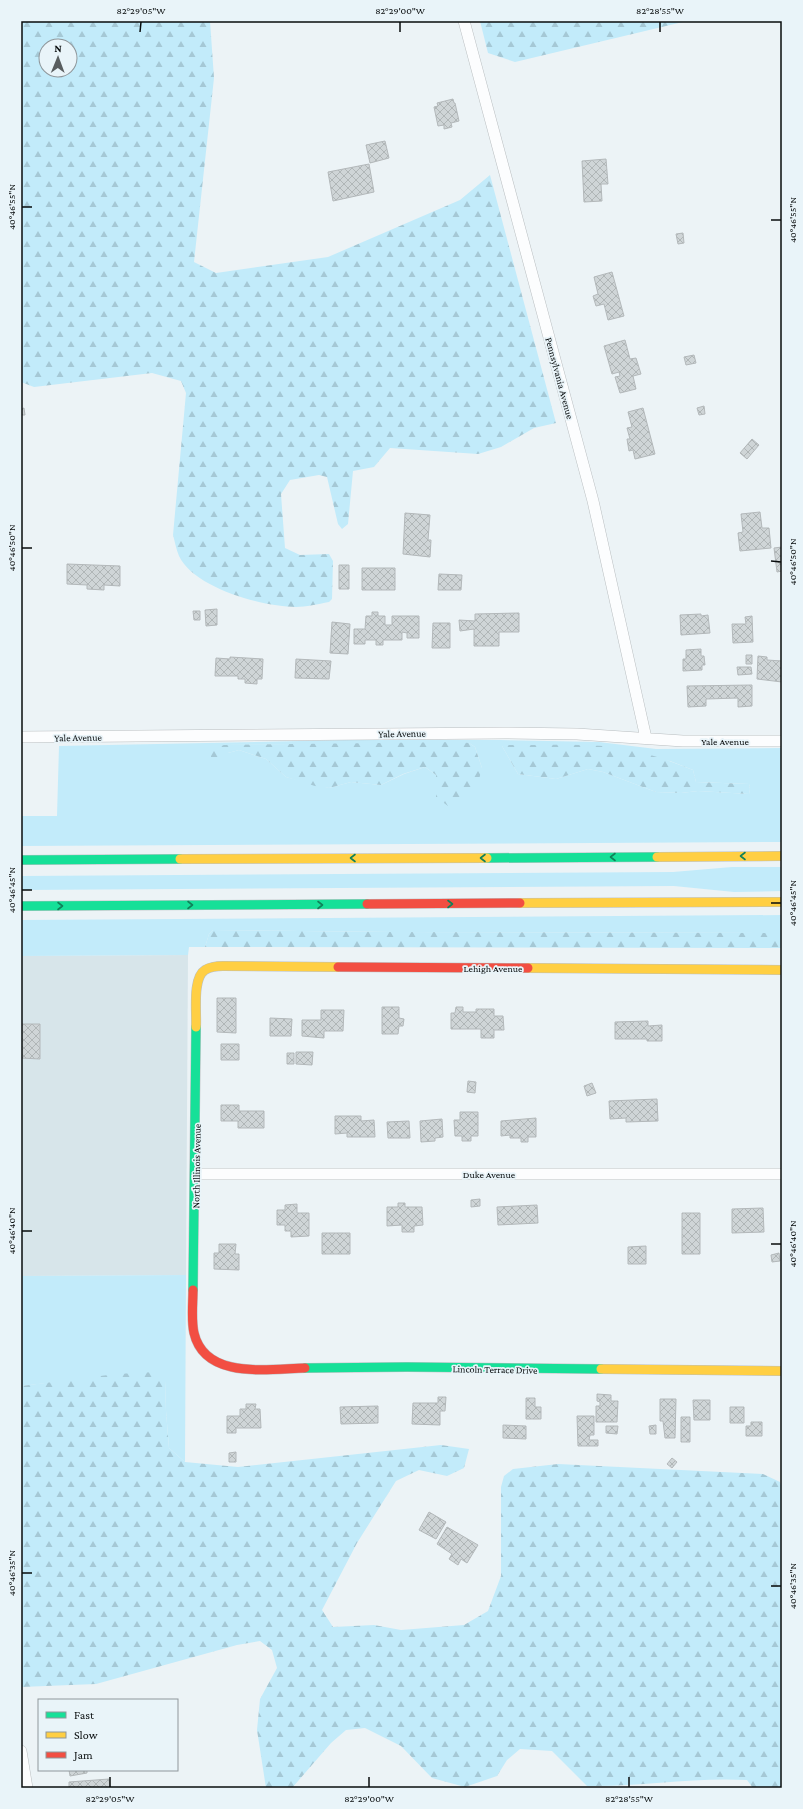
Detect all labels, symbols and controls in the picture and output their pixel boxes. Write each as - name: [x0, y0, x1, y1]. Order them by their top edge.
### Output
- text: 82°29'05"W: [117, 5, 166, 16]
- text: 82°29'00"W: [375, 5, 426, 16]
- text: 82°28'55"W: [636, 5, 685, 16]
- north arrow: [38, 38, 78, 78]
- text: N: [54, 42, 63, 54]
- text: 40°46'55"N: [6, 184, 17, 230]
- text: 40°46'55"N: [787, 197, 798, 243]
- street label: Pennsylvania Avenue: [543, 336, 576, 421]
- text: 40°46'50"N: [6, 524, 17, 571]
- text: 40°46'50"N: [787, 538, 798, 585]
- street label: Yale Avenue: [378, 728, 427, 739]
- street label: Yale Avenue: [54, 732, 103, 743]
- street label: Yale Avenue: [701, 736, 749, 747]
- one-way arrow: [740, 852, 746, 860]
- one-way arrow: [480, 853, 486, 862]
- one-way arrow: [610, 853, 616, 861]
- one-way arrow: [350, 854, 356, 862]
- text: 40°46'45"N: [6, 866, 17, 913]
- text: 40°46'45"N: [787, 879, 798, 926]
- one-way arrow: [447, 900, 453, 908]
- one-way arrow: [187, 901, 193, 909]
- one-way arrow: [317, 901, 323, 909]
- one-way arrow: [57, 902, 63, 910]
- street label: Lehigh Avenue: [464, 963, 523, 974]
- street label: North Illinois Avenue: [190, 1123, 203, 1208]
- street label: Duke Avenue: [463, 1169, 516, 1180]
- text: 40°46'40"N: [6, 1207, 17, 1255]
- text: 40°46'40"N: [787, 1220, 798, 1268]
- street label: Lincoln Terrace Drive: [452, 1363, 538, 1376]
- text: 40°46'35"N: [6, 1549, 17, 1596]
- text: 40°46'35"N: [787, 1562, 798, 1609]
- legend: [38, 1699, 178, 1771]
- text: Fast: [74, 1708, 95, 1722]
- text: Slow: [74, 1728, 98, 1742]
- text: Jam: [73, 1748, 93, 1762]
- text: 82°29'05"W: [86, 1793, 135, 1804]
- text: 82°29'00"W: [344, 1793, 395, 1804]
- text: 82°28'55"W: [605, 1793, 654, 1804]

